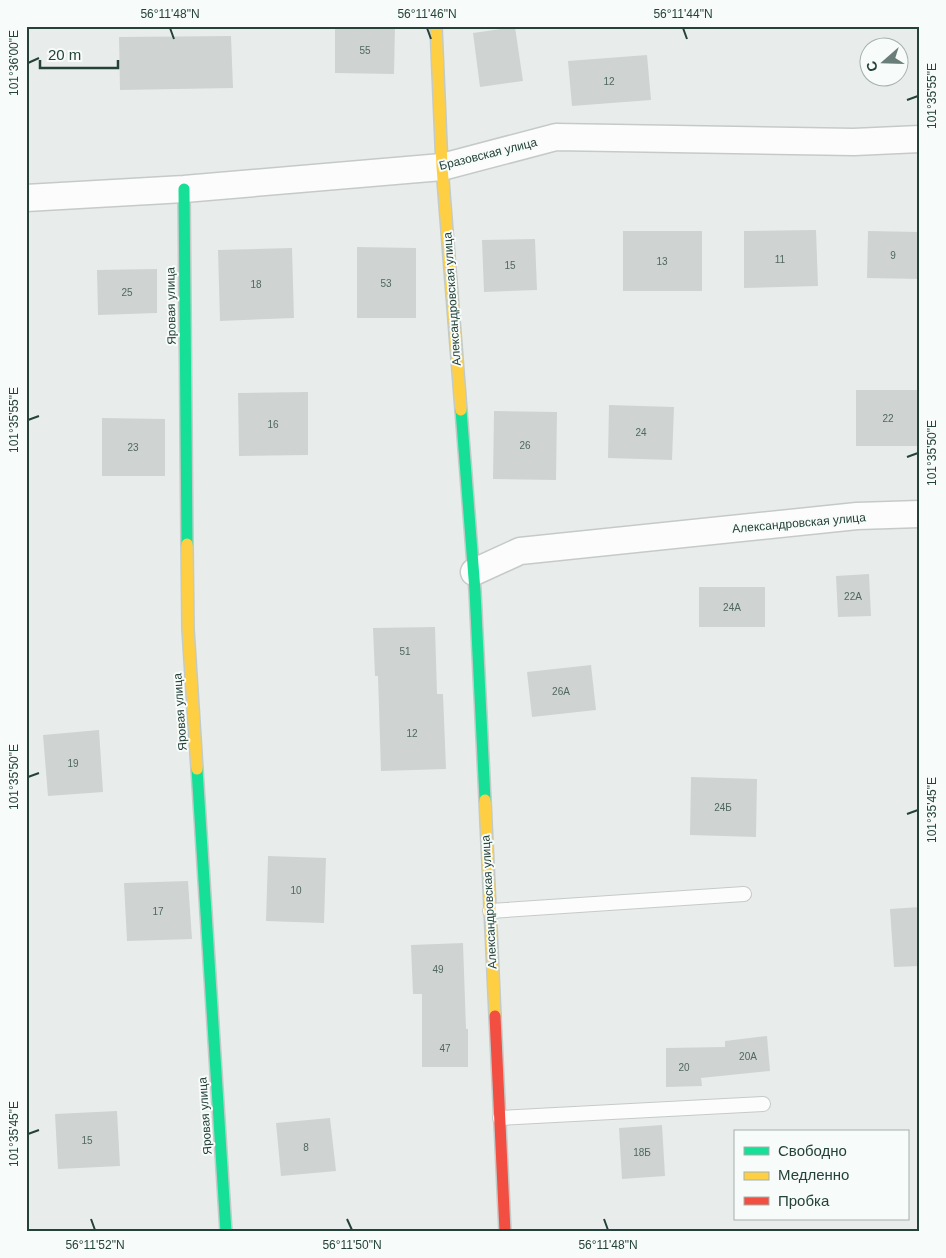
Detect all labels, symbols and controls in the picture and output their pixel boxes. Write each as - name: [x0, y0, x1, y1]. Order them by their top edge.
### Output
- text: 56°11'48"N: [140, 7, 200, 21]
- text: 56°11'46"N: [397, 7, 457, 21]
- text: 56°11'44"N: [653, 7, 713, 21]
- text: 101°36'00"E: [7, 30, 21, 96]
- scale bar: [40, 38, 118, 70]
- north arrow: [858, 38, 908, 88]
- house number: 55: [359, 45, 371, 56]
- text: 20 m: [48, 46, 81, 63]
- text: С: [863, 59, 881, 74]
- text: 101°35'55"E: [925, 63, 939, 129]
- house number: 12: [603, 76, 615, 87]
- street label: Бразовская улица: [438, 135, 539, 173]
- street label: Александровская улица: [440, 231, 464, 366]
- house number: 9: [890, 250, 896, 261]
- house number: 11: [775, 254, 786, 265]
- house number: 13: [656, 256, 668, 267]
- house number: 15: [504, 260, 516, 271]
- street label: Яровая улица: [163, 267, 179, 345]
- house number: 53: [380, 278, 392, 289]
- house number: 18: [250, 279, 262, 290]
- house number: 25: [121, 287, 133, 298]
- text: 101°35'55"E: [7, 387, 21, 453]
- house number: 22: [882, 413, 894, 424]
- house number: 16: [267, 419, 279, 430]
- text: 101°35'50"E: [925, 420, 939, 486]
- house number: 24: [635, 427, 647, 438]
- house number: 26: [519, 440, 531, 451]
- house number: 23: [127, 442, 139, 453]
- street label: Александровская улица: [732, 510, 867, 536]
- house number: 22А: [844, 591, 862, 602]
- house number: 24А: [723, 602, 741, 613]
- house number: 51: [399, 646, 411, 657]
- street label: Яровая улица: [170, 672, 190, 751]
- house number: 26А: [552, 686, 570, 697]
- house number: 12: [406, 728, 418, 739]
- text: 101°35'50"E: [7, 744, 21, 810]
- house number: 19: [67, 758, 79, 769]
- text: 101°35'45"E: [925, 777, 939, 843]
- house number: 24Б: [714, 802, 732, 813]
- street label: Александровская улица: [478, 834, 499, 969]
- house number: 10: [290, 885, 302, 896]
- house number: 17: [152, 906, 164, 917]
- house number: 49: [432, 964, 444, 975]
- house number: 47: [439, 1043, 451, 1054]
- house number: 20А: [739, 1051, 757, 1062]
- house number: 20: [678, 1062, 690, 1073]
- street label: Яровая улица: [195, 1076, 215, 1155]
- text: 101°35'45"E: [7, 1101, 21, 1167]
- legend: [734, 1130, 908, 1220]
- house number: 15: [81, 1135, 93, 1146]
- house number: 8: [303, 1142, 309, 1153]
- text: Свободно: [778, 1142, 847, 1159]
- house number: 18Б: [633, 1147, 651, 1158]
- text: Медленно: [778, 1166, 849, 1183]
- text: Пробка: [778, 1192, 830, 1209]
- text: 56°11'52"N: [65, 1238, 125, 1252]
- text: 56°11'50"N: [322, 1238, 382, 1252]
- text: 56°11'48"N: [578, 1238, 638, 1252]

